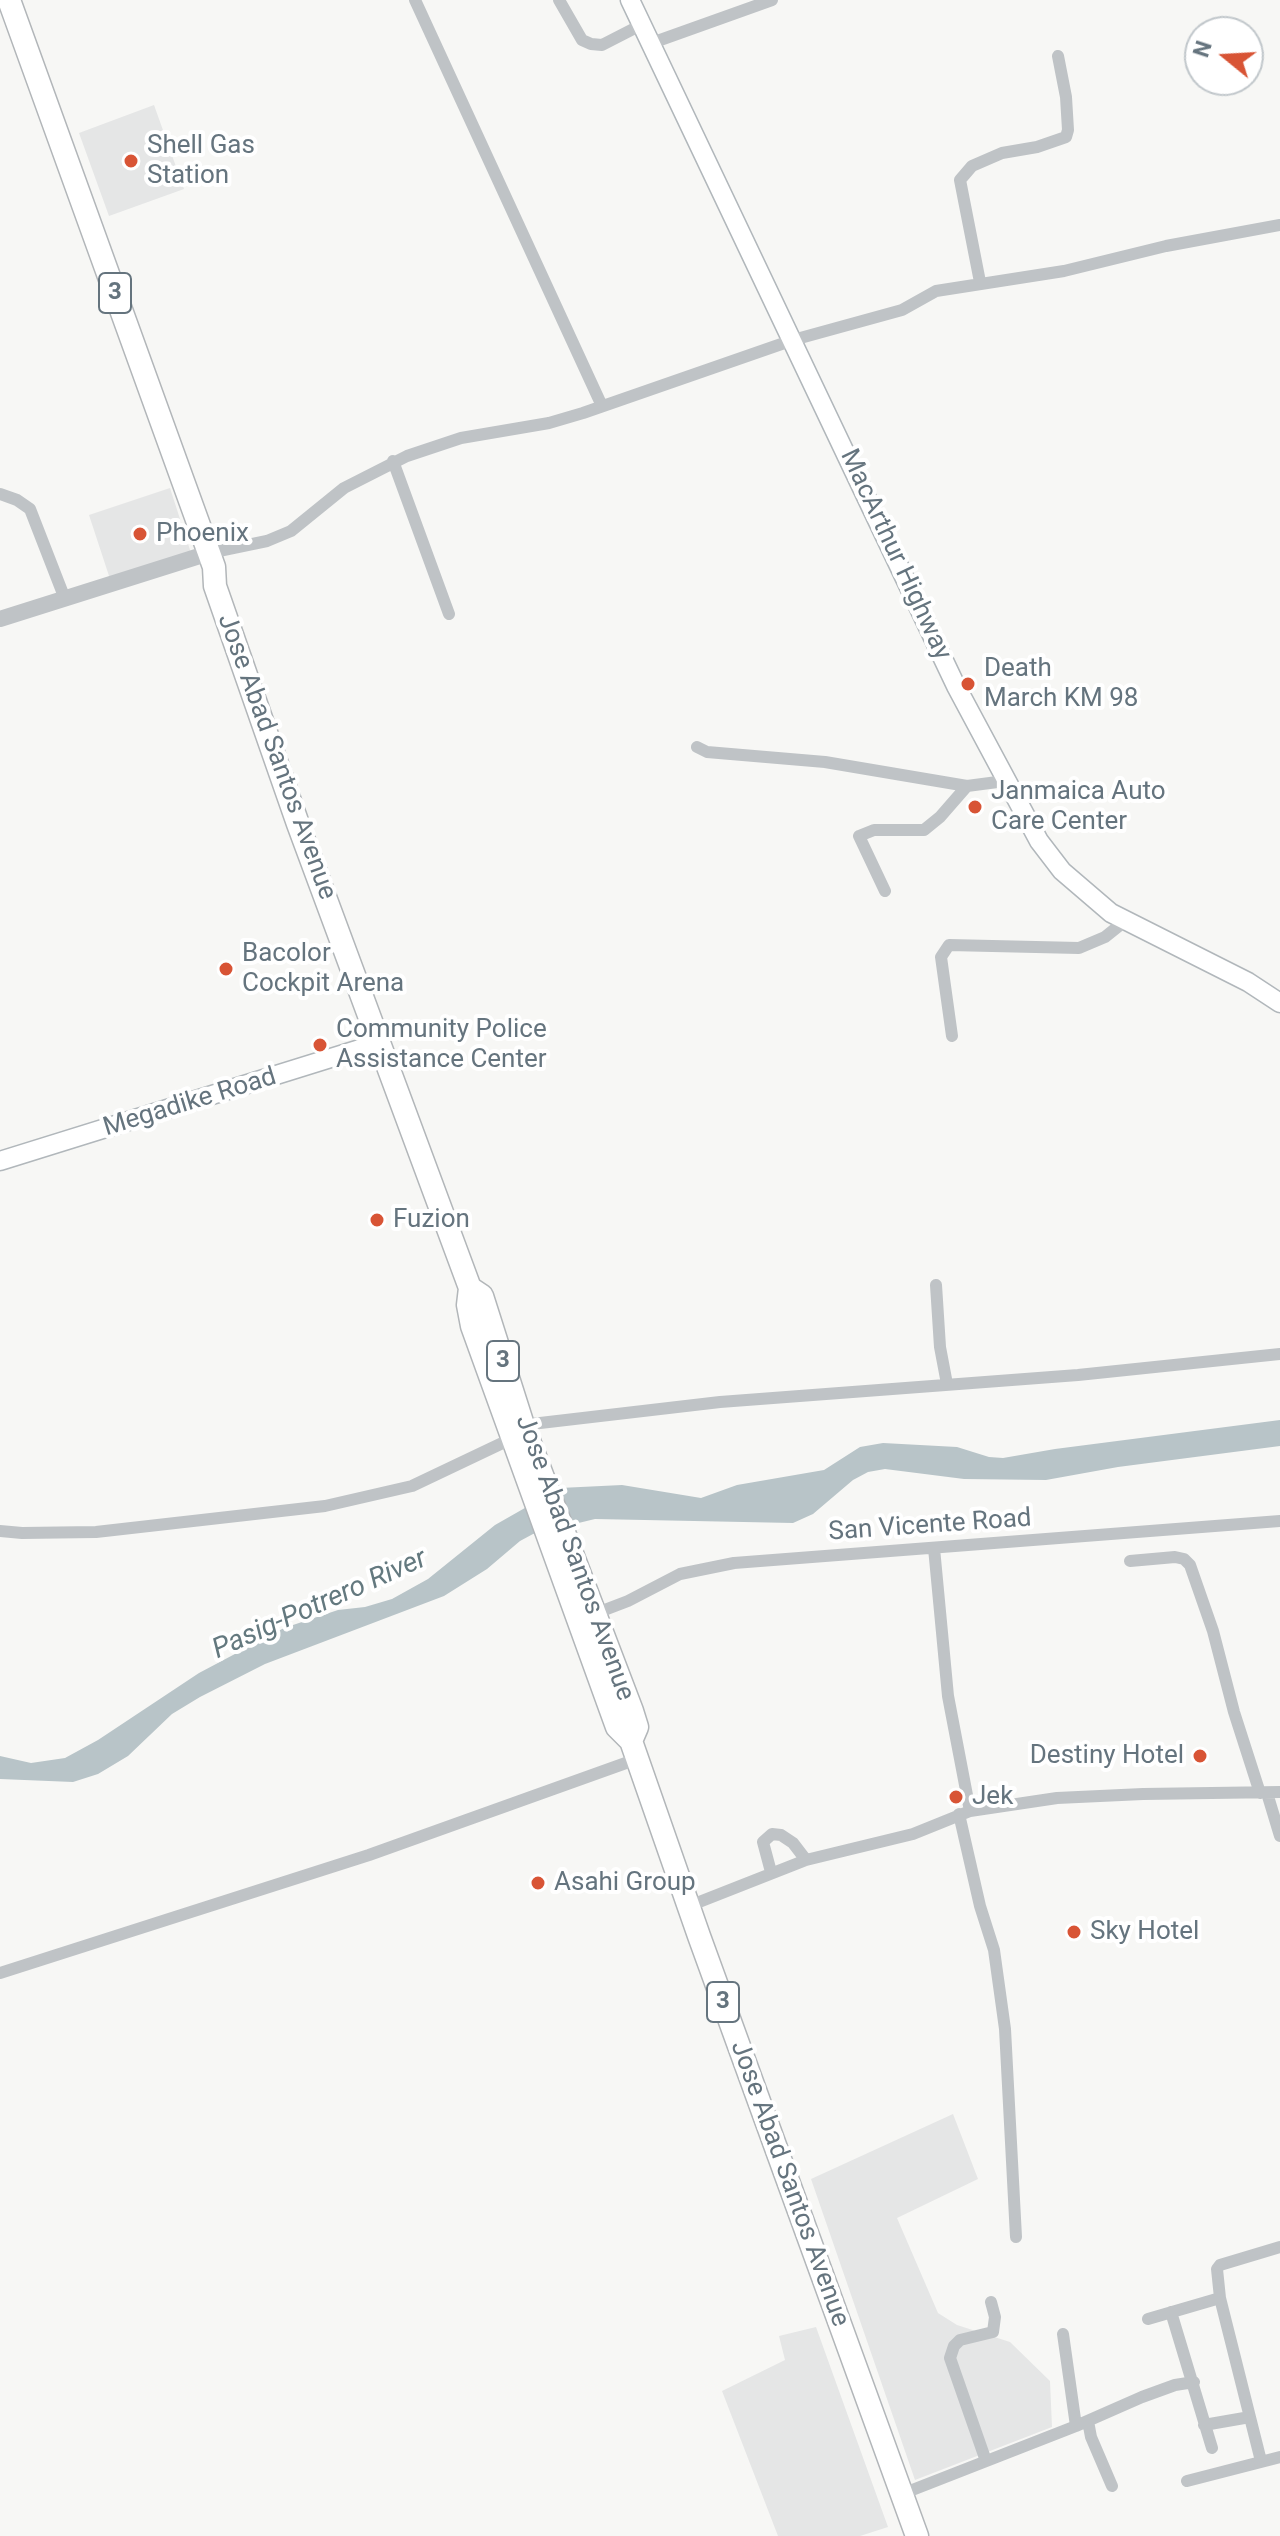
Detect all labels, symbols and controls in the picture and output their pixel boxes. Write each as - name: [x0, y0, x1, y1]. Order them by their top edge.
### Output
- north arrow: [1184, 16, 1264, 96]
- text: N: [1188, 38, 1217, 60]
- place label: Shell Gas Station: [147, 130, 255, 192]
- marker: Shell Gas Station: [122, 152, 140, 170]
- road number: 3: [99, 273, 131, 313]
- street label: MacArthur Highway: [833, 445, 957, 665]
- place label: Phoenix: [156, 518, 249, 550]
- marker: Phoenix: [131, 525, 149, 543]
- street label: Jose Abad Santos Avenue: [210, 610, 342, 904]
- place label: Death March KM 98: [984, 653, 1138, 714]
- marker: Death March KM 98: [959, 675, 977, 693]
- place label: Janmaica Auto Care Center: [991, 776, 1166, 838]
- marker: Janmaica Auto Care Center: [966, 798, 984, 816]
- place label: Bacolor Cockpit Arena: [242, 938, 404, 1000]
- marker: Bacolor Cockpit Arena: [217, 960, 235, 978]
- place label: Community Police Assistance Center: [336, 1014, 547, 1076]
- marker: Community Police Assistance Center: [311, 1036, 329, 1054]
- street label: Megadike Road: [100, 1062, 280, 1144]
- place label: Fuzion: [393, 1204, 470, 1236]
- marker: Fuzion: [368, 1211, 386, 1229]
- road number: 3: [487, 1341, 519, 1381]
- street label: Jose Abad Santos Avenue: [508, 1411, 640, 1705]
- street label: San Vicente Road: [827, 1503, 1033, 1549]
- water label: Pasig-Potrero River: [208, 1543, 432, 1667]
- place label: Destiny Hotel: [1030, 1740, 1184, 1772]
- marker: Destiny Hotel: [1191, 1747, 1209, 1765]
- place label: Jek: [972, 1781, 1013, 1813]
- marker: Jek: [947, 1788, 965, 1806]
- place label: Asahi Group: [554, 1867, 696, 1899]
- marker: Asahi Group: [529, 1874, 547, 1892]
- place label: Sky Hotel: [1090, 1916, 1199, 1948]
- marker: Sky Hotel: [1065, 1923, 1083, 1941]
- road number: 3: [707, 1982, 739, 2022]
- street label: Jose Abad Santos Avenue: [723, 2037, 855, 2331]

